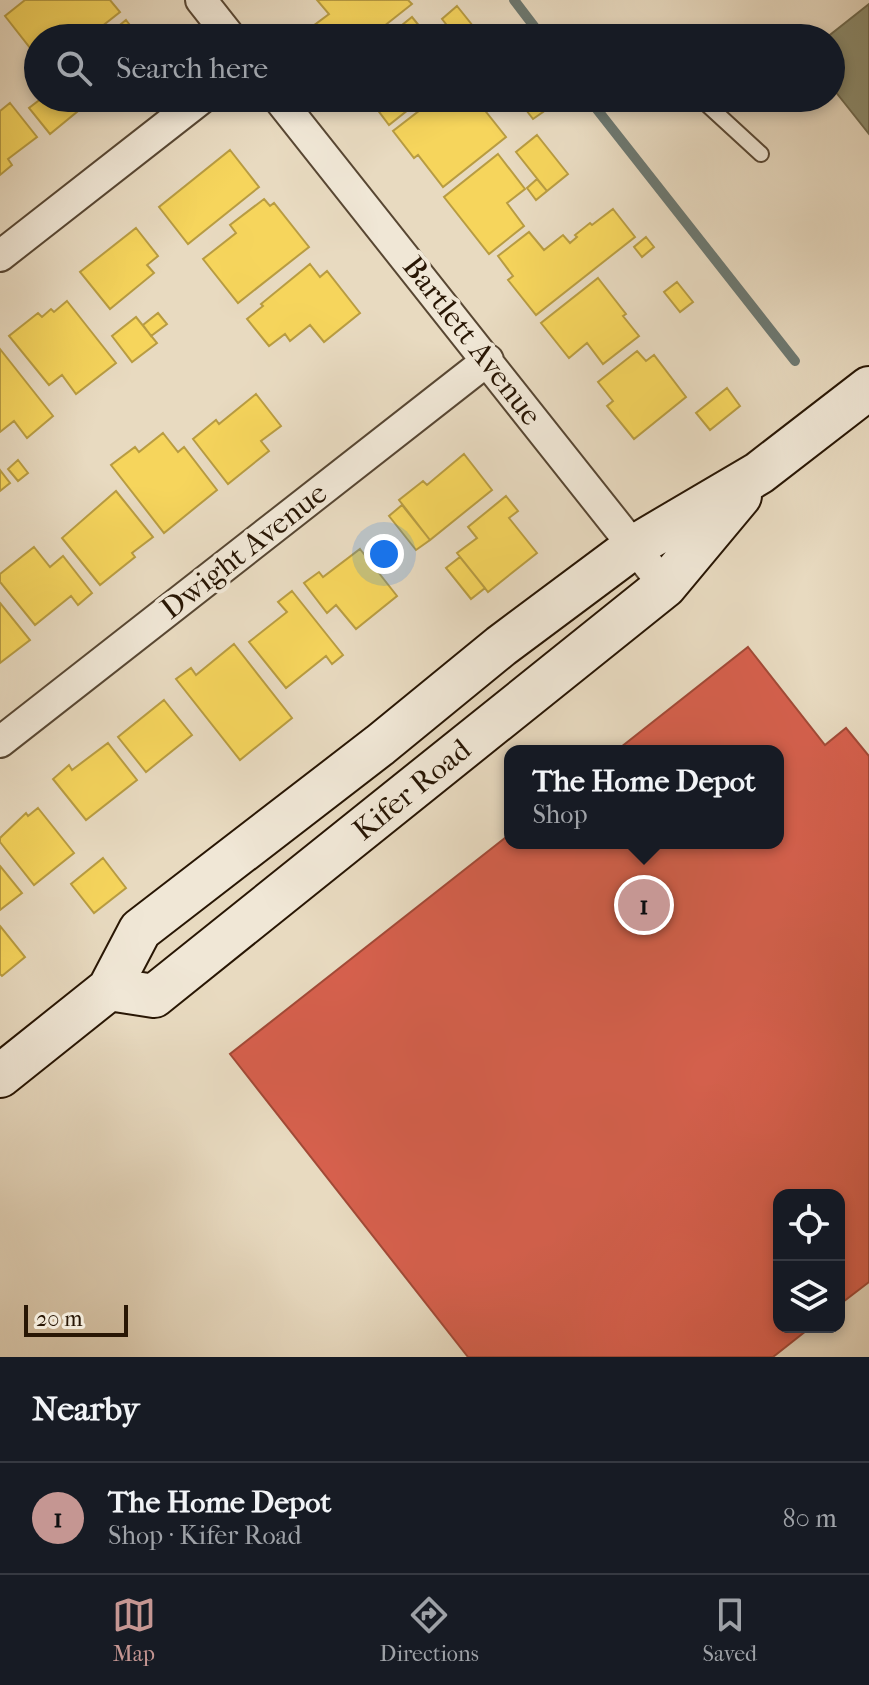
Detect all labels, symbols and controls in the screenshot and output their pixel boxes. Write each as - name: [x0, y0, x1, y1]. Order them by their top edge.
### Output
- search box: [24, 24, 845, 112]
- icon: search: [52, 46, 96, 90]
- text: Search here: [116, 51, 268, 86]
- street label: Bartlett Avenue: [395, 250, 549, 433]
- street label: Dwight Avenue: [154, 475, 334, 627]
- your location: [364, 534, 404, 574]
- street label: Kifer Road: [346, 732, 478, 848]
- popup: [504, 745, 784, 849]
- text: The Home Depot: [532, 764, 756, 799]
- text: Shop: [532, 799, 588, 830]
- pin: 1: [618, 875, 670, 935]
- map controls: [773, 1189, 845, 1333]
- button: locate: [773, 1189, 845, 1261]
- button: layers: [773, 1261, 845, 1333]
- scale bar: [24, 1301, 128, 1337]
- text: 20 m: [36, 1306, 82, 1332]
- text: Nearby: [32, 1389, 139, 1429]
- text: The Home Depot: [108, 1485, 331, 1520]
- text: 1: [53, 1503, 63, 1534]
- text: 80 m: [782, 1503, 837, 1534]
- text: Shop · Kifer Road: [108, 1520, 302, 1551]
- tab: Map: [112, 1593, 156, 1667]
- tab: Directions: [380, 1593, 479, 1667]
- tab: Saved: [703, 1593, 757, 1667]

